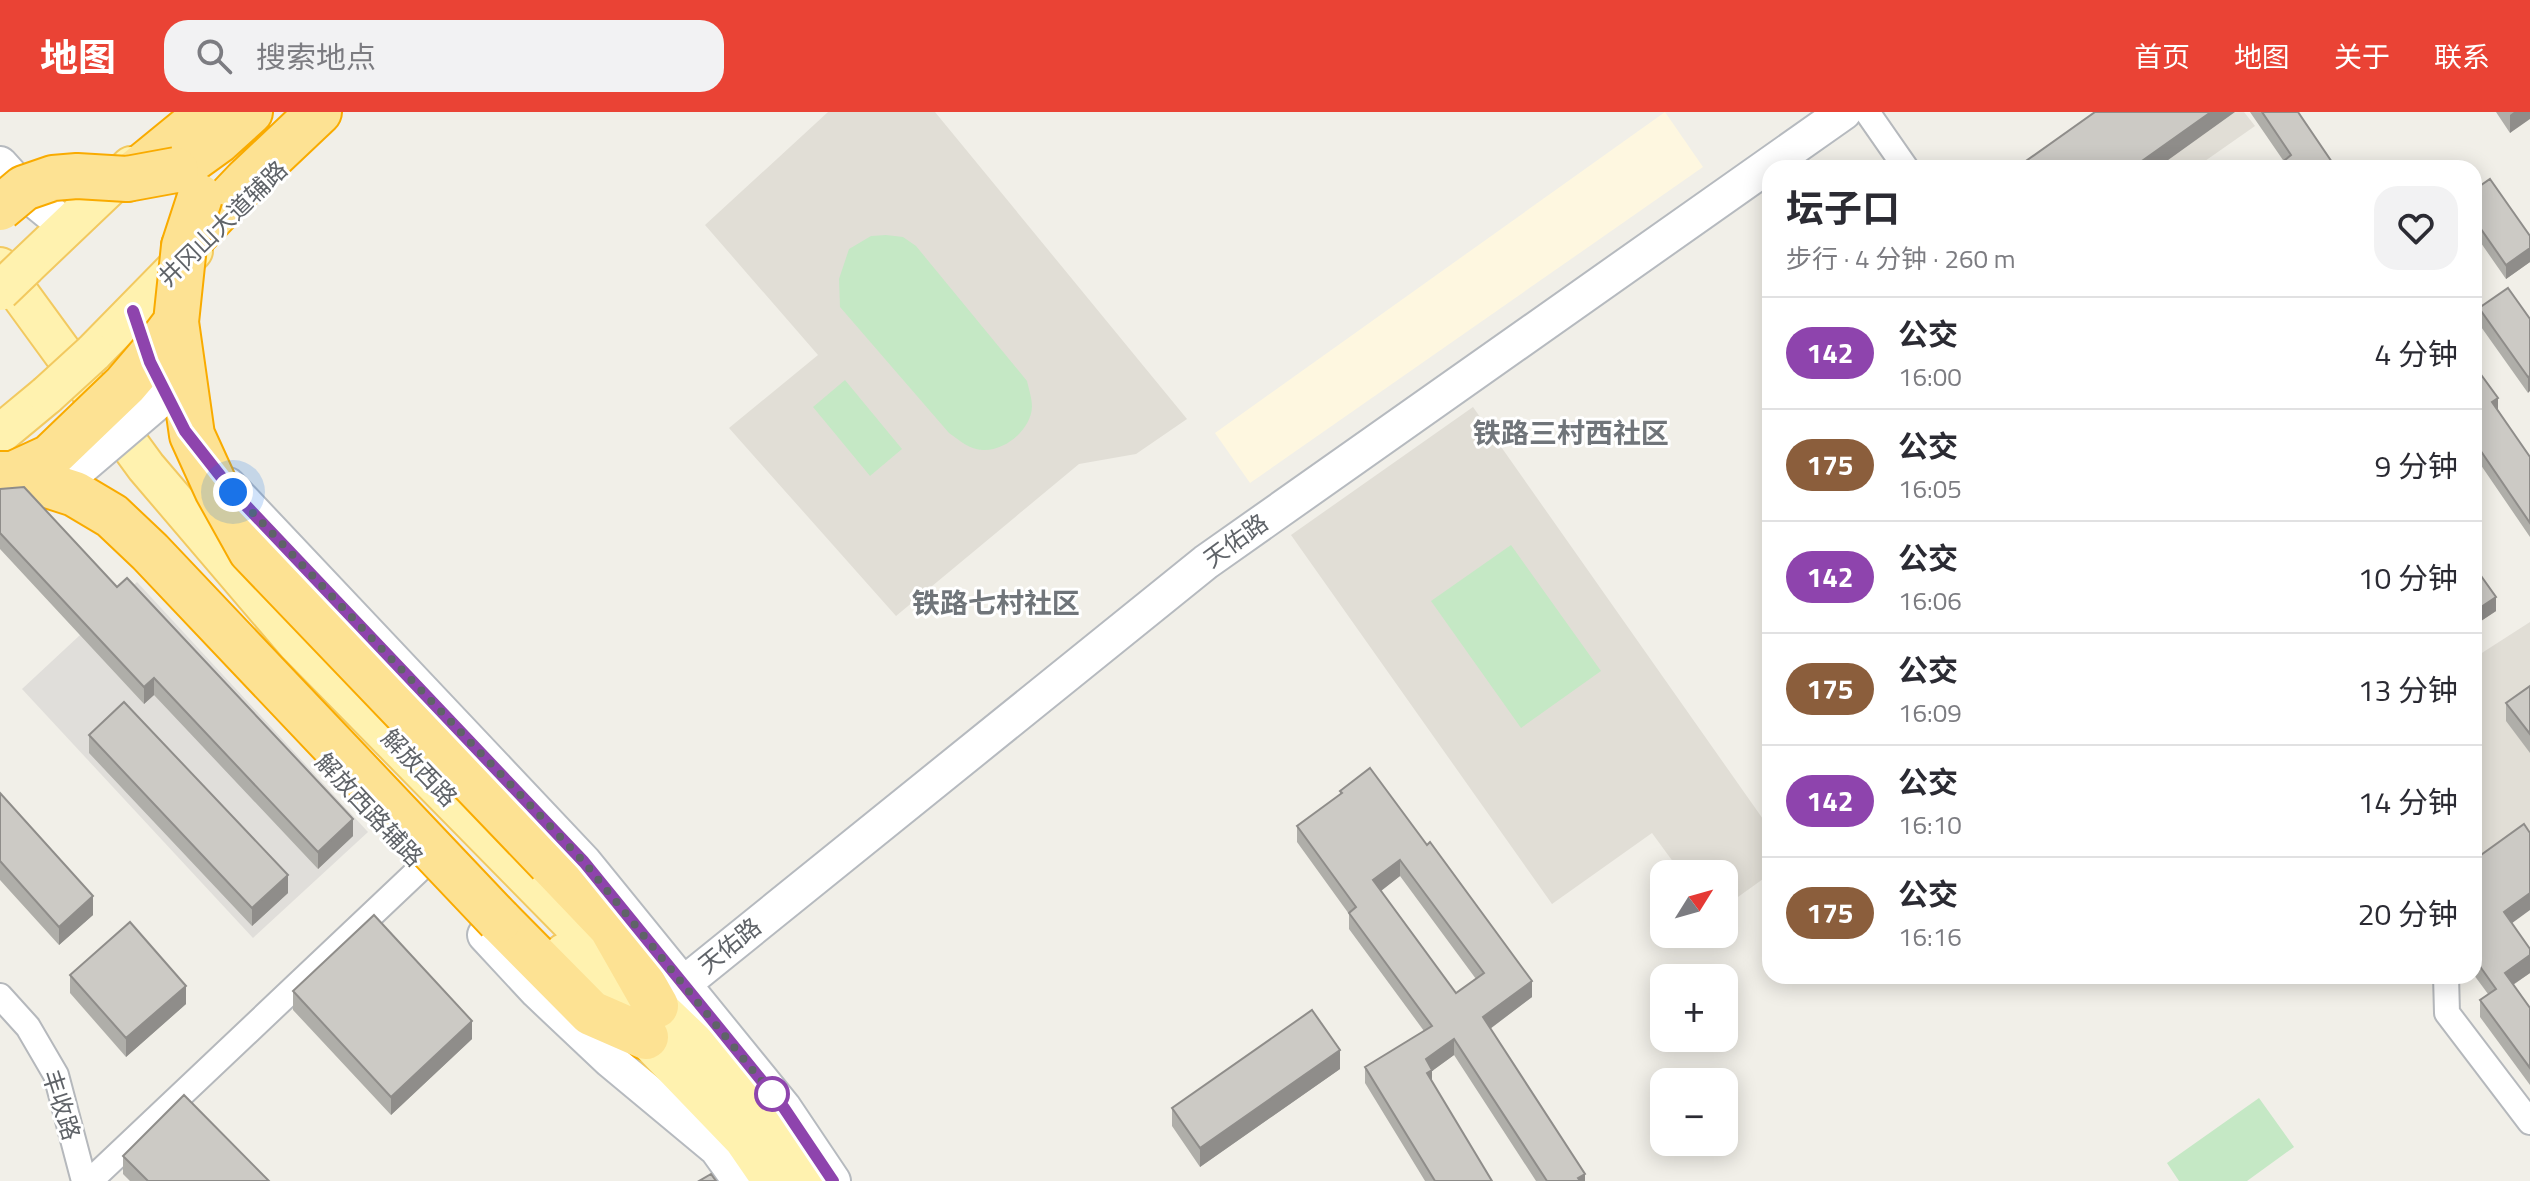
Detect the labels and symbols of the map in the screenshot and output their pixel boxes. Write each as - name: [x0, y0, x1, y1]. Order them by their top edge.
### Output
- street label: 井冈山大道辅路: [149, 152, 295, 295]
- district label: 铁路三村西社区: [1473, 411, 1669, 454]
- your location: [213, 472, 253, 512]
- street label: 天佑路: [1196, 504, 1275, 576]
- district label: 铁路七村社区: [912, 581, 1080, 624]
- street label: 解放西路: [373, 720, 466, 814]
- street label: 解放西路辅路: [307, 744, 432, 874]
- north arrow: [1650, 860, 1738, 948]
- street label: 天佑路: [690, 909, 769, 982]
- street label: 丰收路: [34, 1065, 90, 1144]
- unlabelled marker: [755, 1077, 789, 1111]

